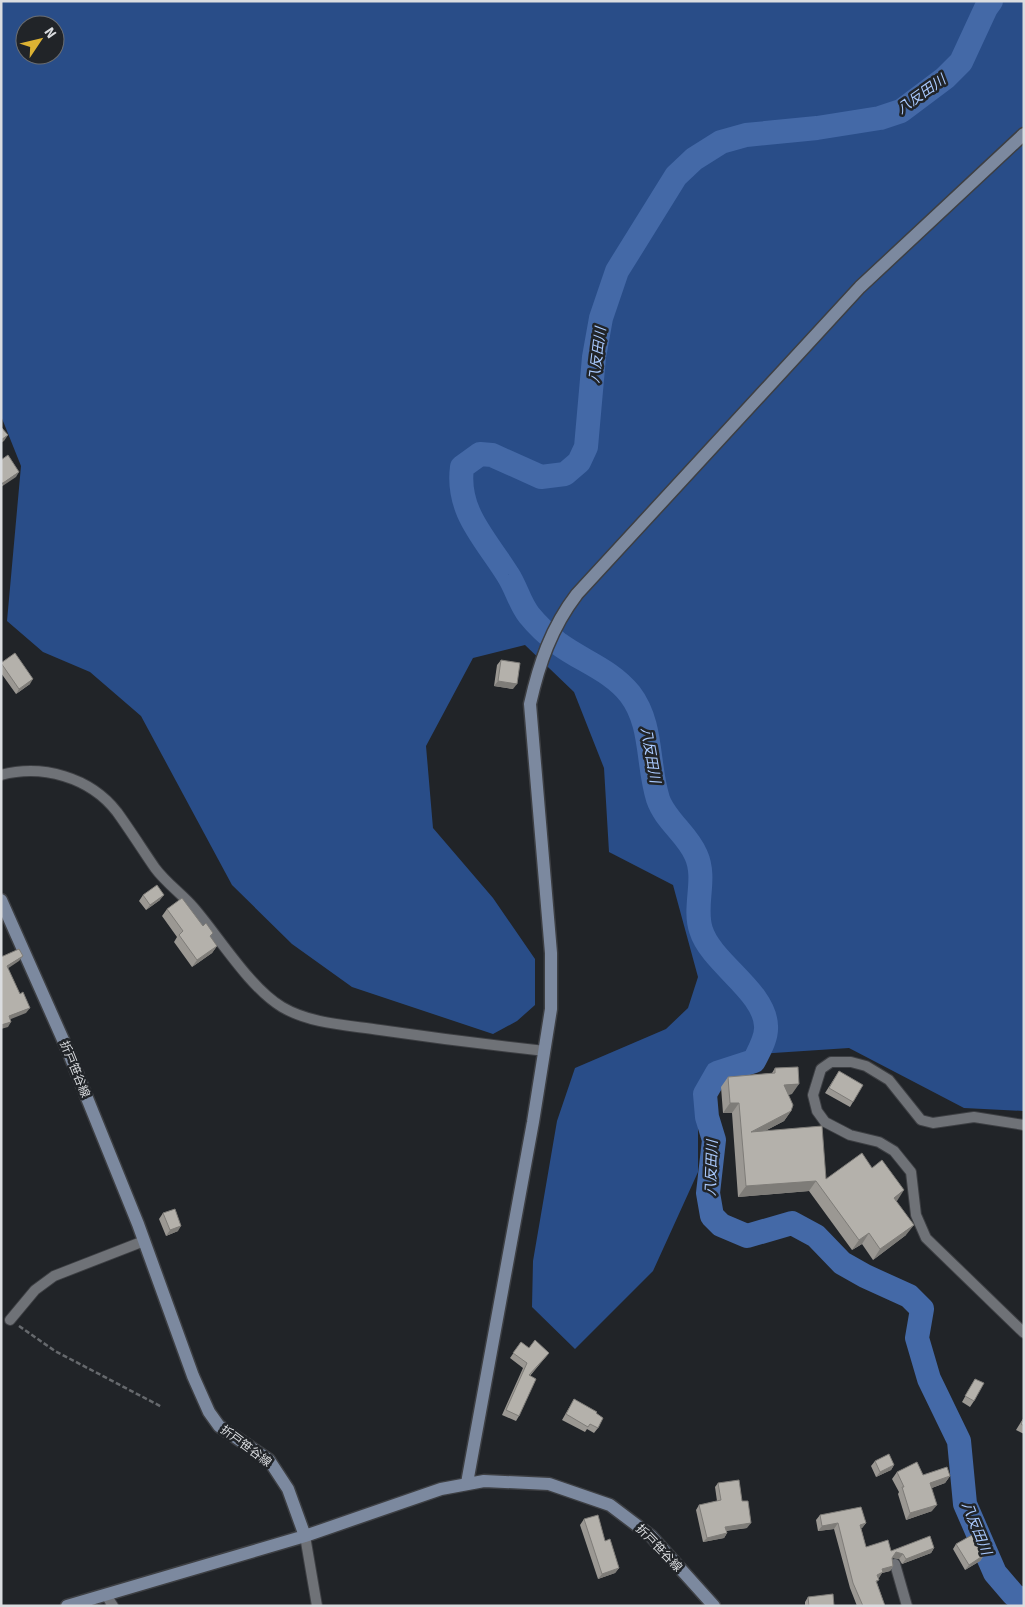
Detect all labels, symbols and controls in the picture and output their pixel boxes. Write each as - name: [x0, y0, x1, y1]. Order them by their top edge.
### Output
- north arrow: [15, 15, 65, 65]
- text: N: [40, 24, 60, 42]
- water label: 八反田川: [893, 70, 951, 117]
- water label: 八反田川: [586, 324, 610, 384]
- water label: 八反田川: [637, 726, 664, 786]
- street label: 折戸笹谷線: [56, 1039, 93, 1100]
- water label: 八反田川: [702, 1138, 721, 1196]
- street label: 折戸笹谷線: [217, 1422, 274, 1470]
- water label: 八反田川: [958, 1499, 996, 1559]
- street label: 折戸笹谷線: [632, 1522, 685, 1575]

